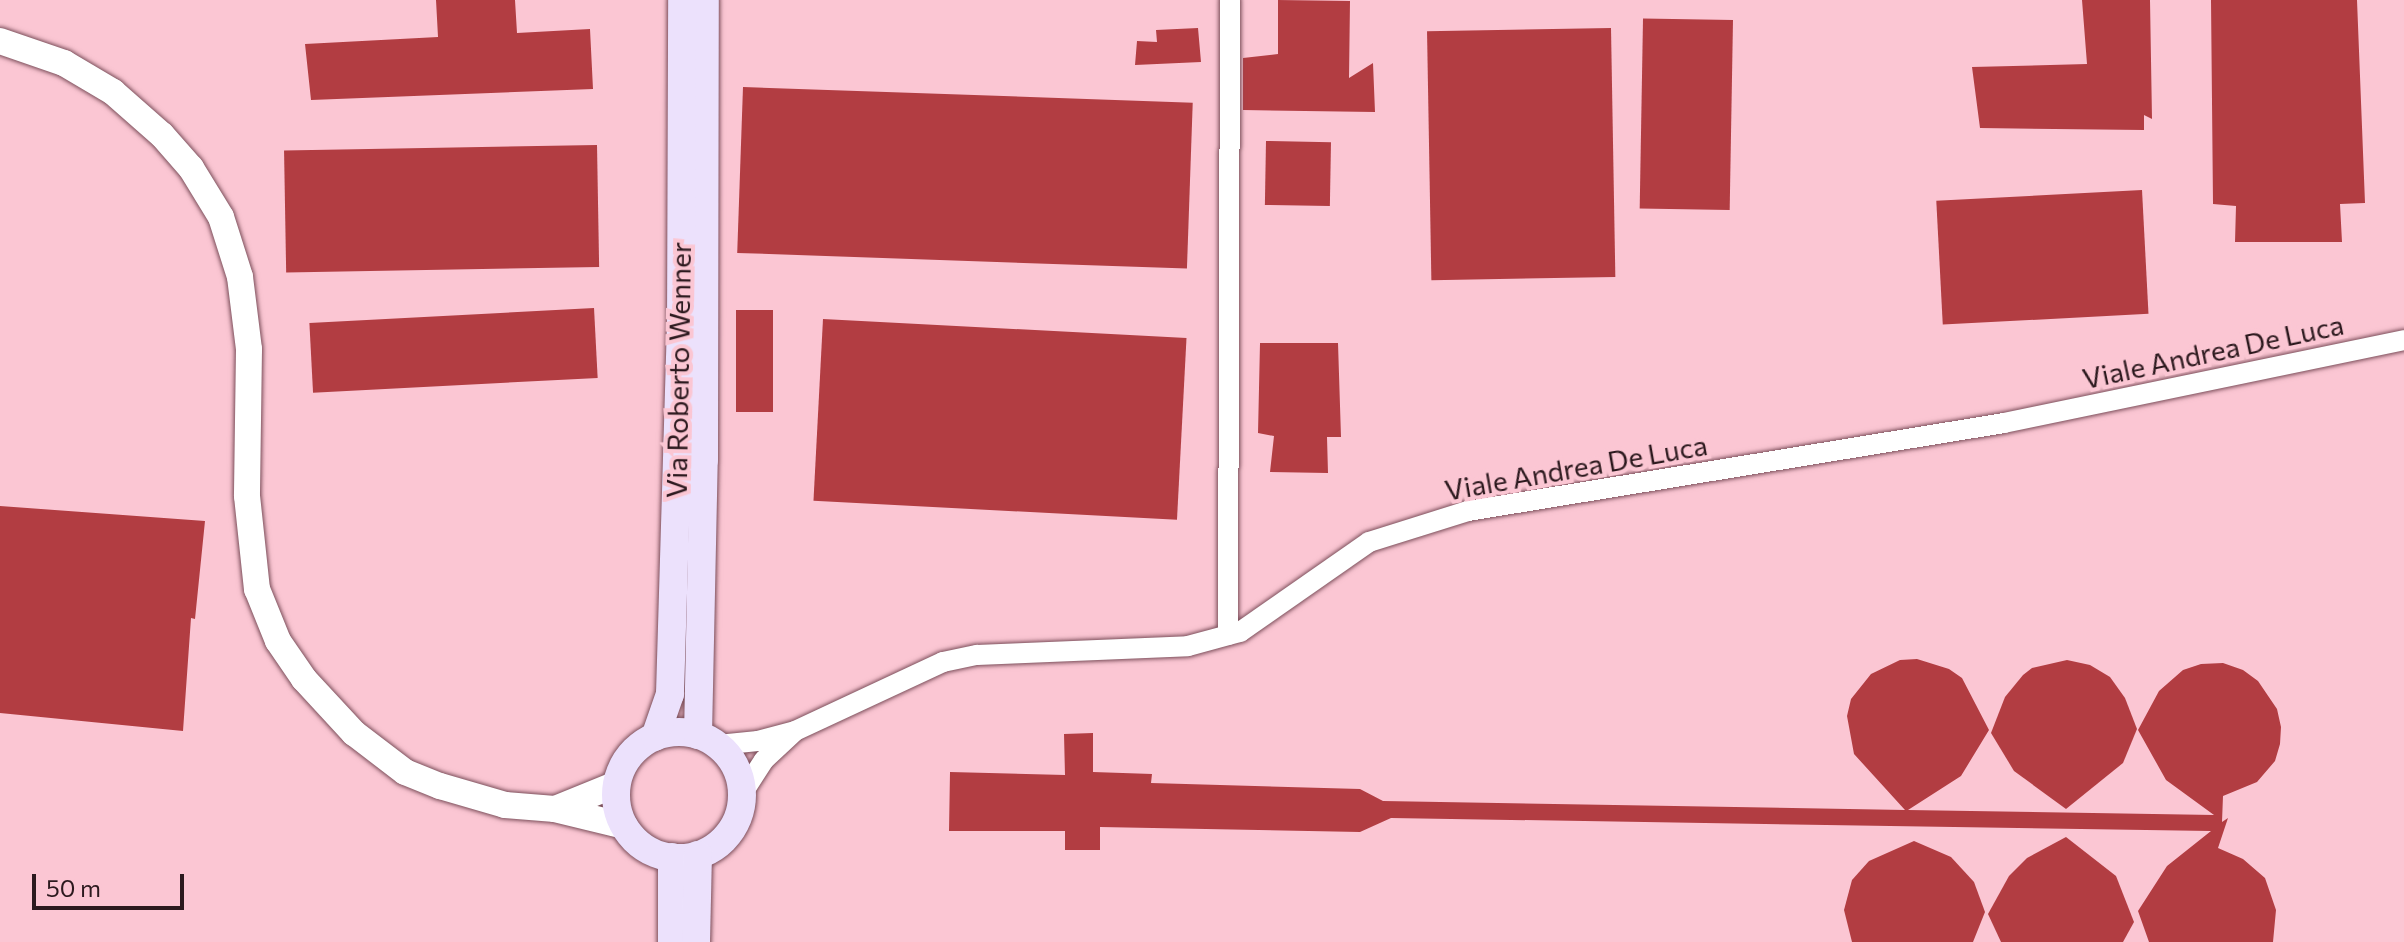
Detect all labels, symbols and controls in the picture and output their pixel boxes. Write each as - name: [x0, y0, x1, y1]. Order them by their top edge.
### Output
- street label: Via Roberto Wenner: [659, 242, 697, 498]
- street label: Viale Andrea De Luca: [2079, 307, 2347, 395]
- street label: Viale Andrea De Luca: [1442, 427, 1710, 507]
- scale bar: [36, 858, 188, 908]
- text: 50 m: [46, 873, 101, 902]

